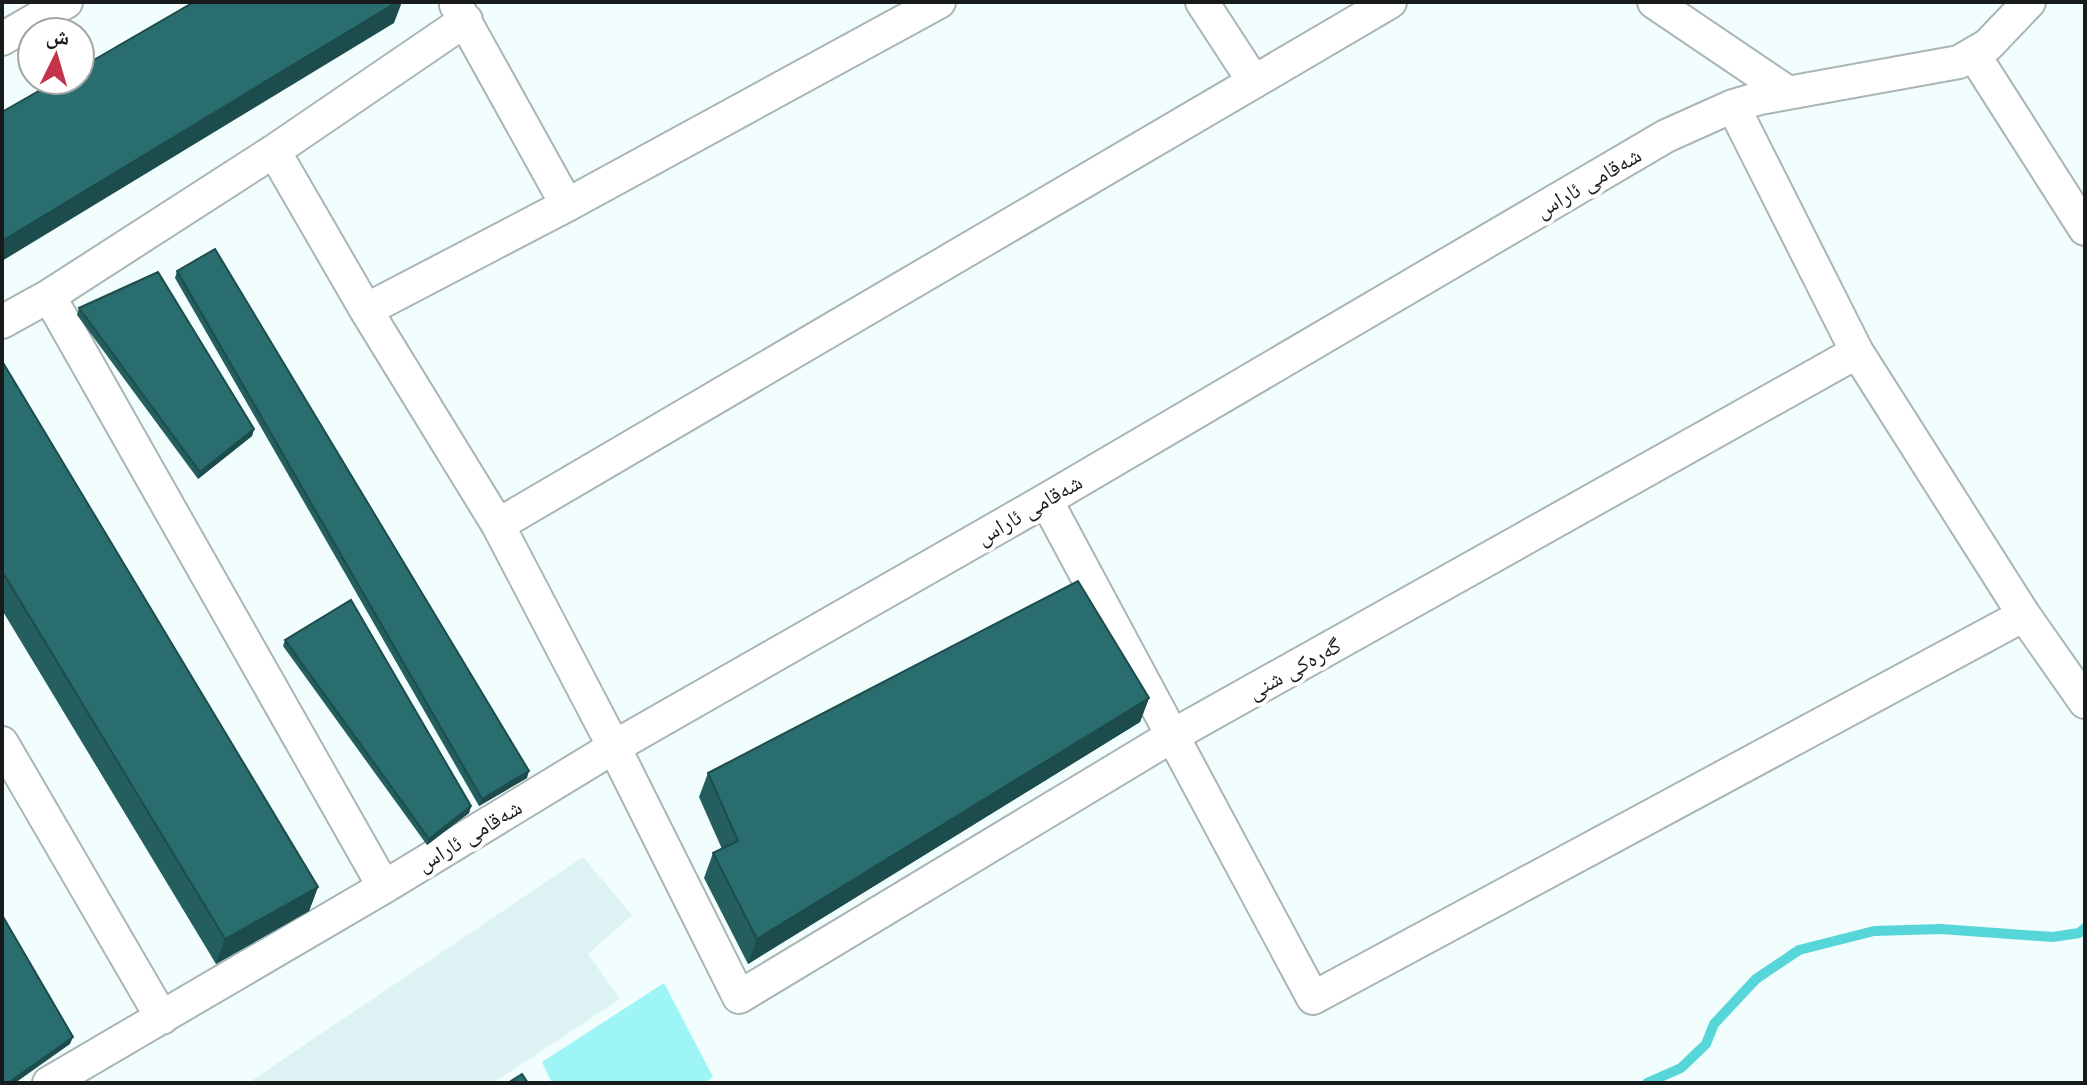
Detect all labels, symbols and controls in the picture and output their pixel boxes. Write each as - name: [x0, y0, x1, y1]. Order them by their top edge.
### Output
- north arrow: [16, 16, 96, 96]
- text: ش: [45, 21, 71, 52]
- street label: شەقامی ئاراس: [1530, 140, 1647, 224]
- street label: شەقامی ئاراس: [971, 467, 1088, 551]
- street label: گەرەکی شنی: [1242, 631, 1346, 706]
- street label: شەقامی ئاراس: [411, 793, 527, 878]

